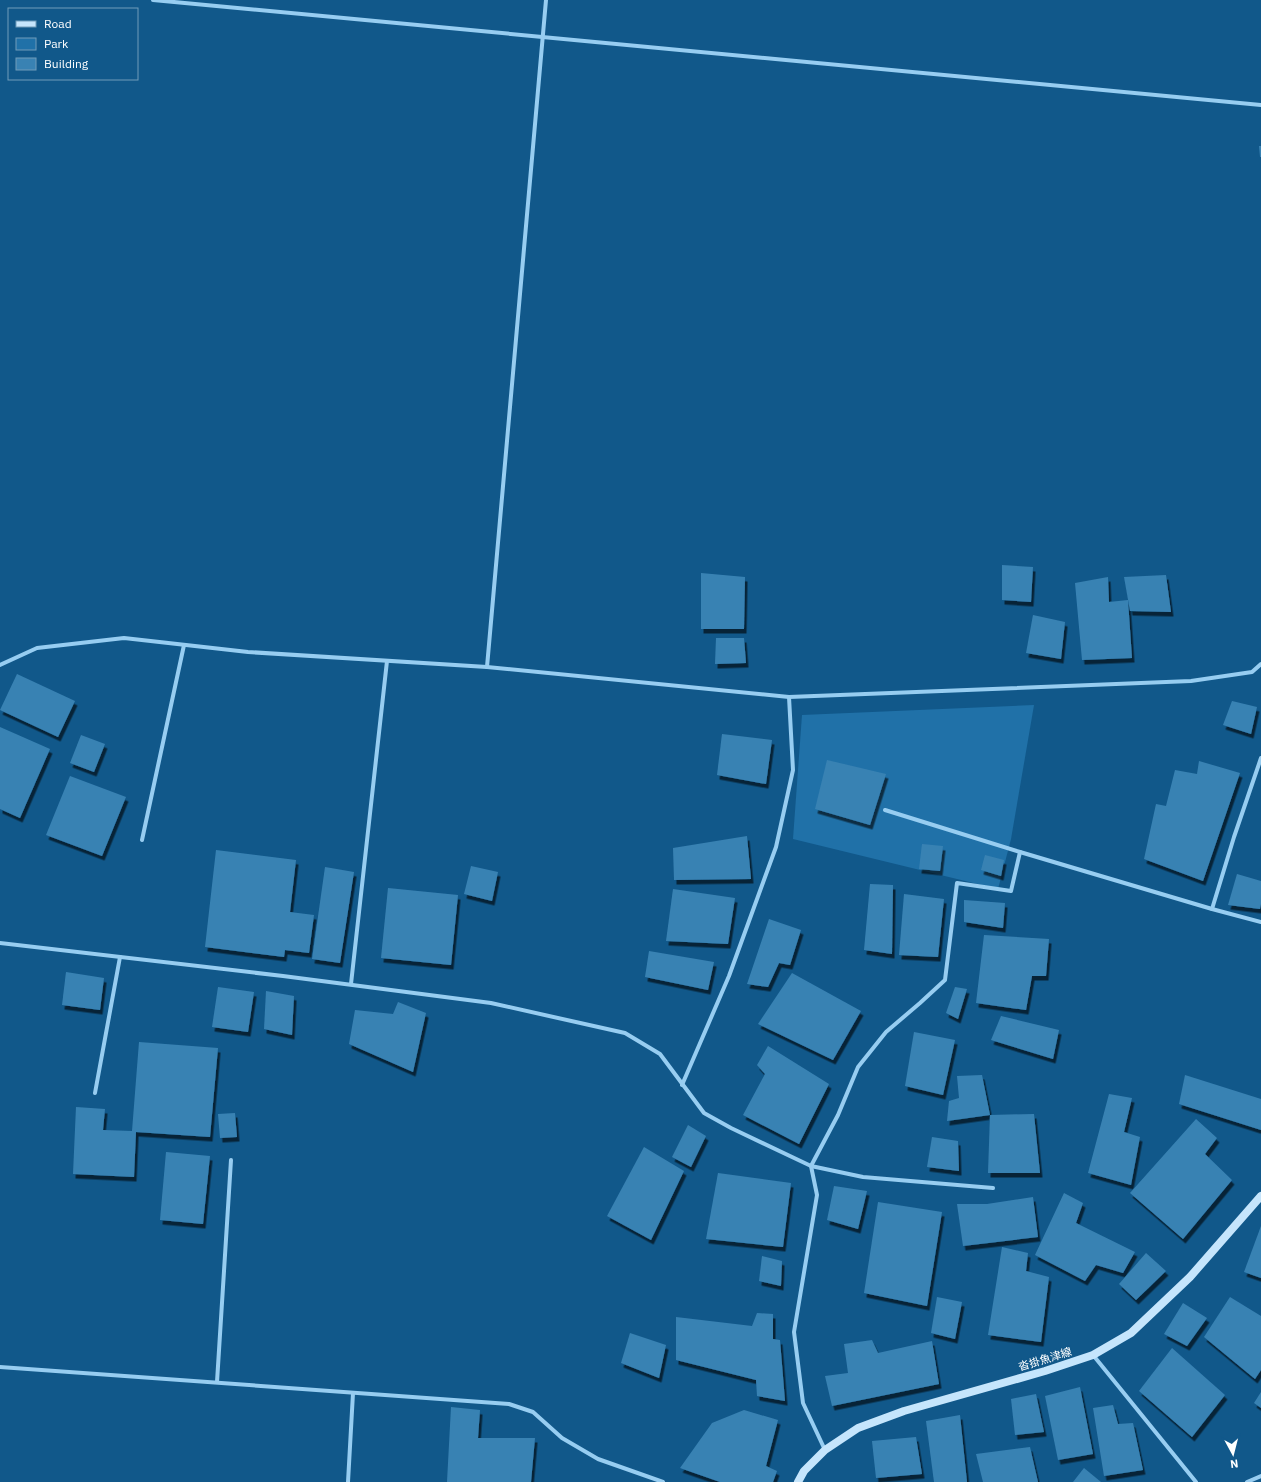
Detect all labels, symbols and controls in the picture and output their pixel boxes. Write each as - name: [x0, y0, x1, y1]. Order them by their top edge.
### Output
- legend: [8, 8, 138, 80]
- text: Road: [44, 16, 72, 31]
- text: Park: [44, 36, 69, 51]
- text: Building: [44, 56, 89, 71]
- street label: 沓掛魚津線: [1017, 1344, 1073, 1374]
- north arrow: [1213, 1434, 1253, 1474]
- text: N: [1229, 1456, 1239, 1471]

